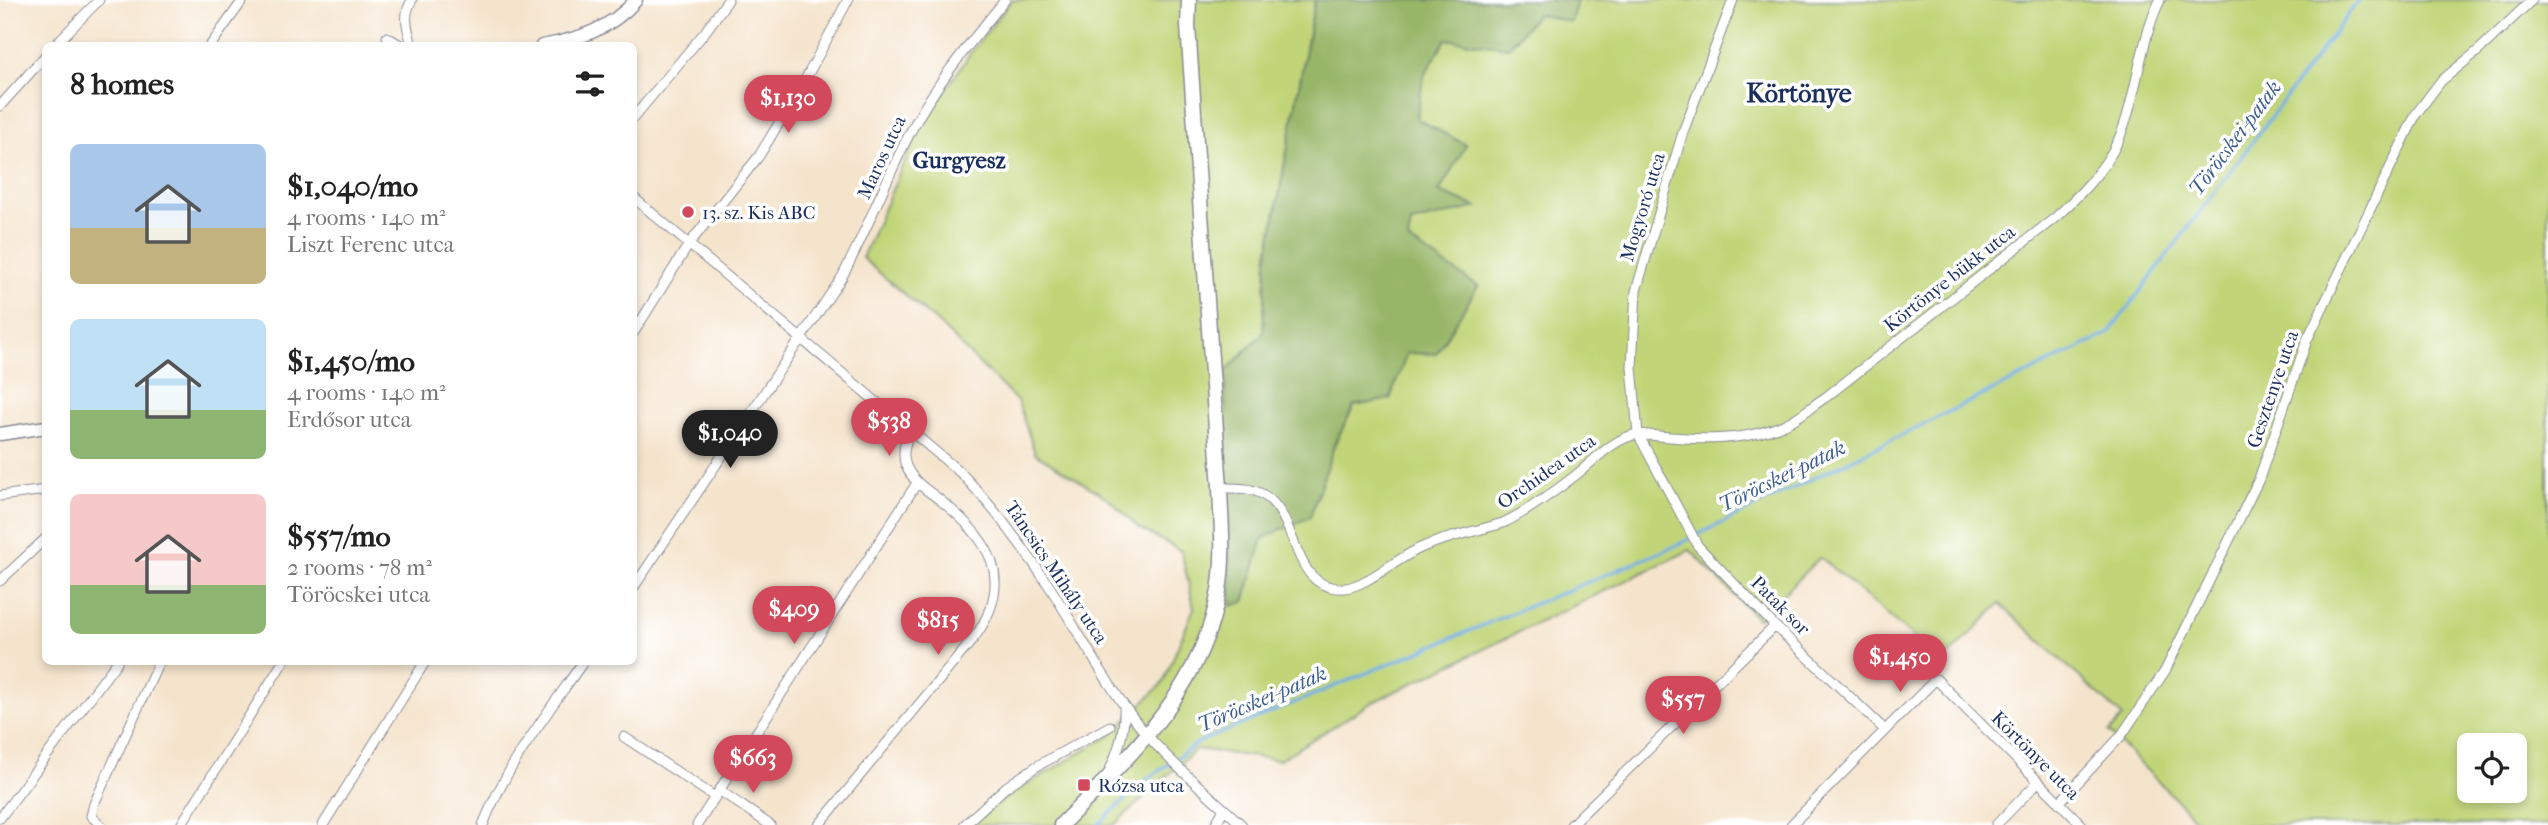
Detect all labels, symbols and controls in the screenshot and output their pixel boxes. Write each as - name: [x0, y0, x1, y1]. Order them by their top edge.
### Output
- icon: filters: [571, 65, 609, 103]
- text: 8 homes: [70, 67, 174, 102]
- pin: $1,130: [731, 76, 845, 135]
- water label: Töröcskei-patak: [2184, 76, 2286, 200]
- district label: Körtönye: [1746, 78, 1852, 109]
- text: $1,130: [760, 84, 816, 111]
- street label: Maros utca: [853, 112, 911, 203]
- district label: Gurgyesz: [912, 147, 1006, 174]
- street label: Mogyoró utca: [1616, 150, 1670, 264]
- text: $1,040/mo: [287, 169, 418, 204]
- icon: home: [126, 172, 210, 256]
- place label: 13. sz. Kis ABC: [702, 202, 815, 224]
- text: 4 rooms · 140 m²: [287, 204, 446, 231]
- marker: 13. sz. Kis ABC: [680, 204, 696, 220]
- street label: Körtönye bükk utca: [1880, 221, 2020, 337]
- text: Liszt Ferenc utca: [287, 231, 454, 258]
- street label: Gesztenye utca: [2243, 328, 2303, 451]
- text: $1,450/mo: [287, 344, 415, 379]
- icon: home: [126, 347, 210, 431]
- text: 4 rooms · 140 m²: [287, 379, 446, 406]
- pin: $538: [848, 398, 930, 458]
- text: Erdősor utca: [287, 406, 411, 433]
- text: $538: [867, 407, 911, 434]
- pin: $1,040: [673, 410, 787, 470]
- text: $1,040: [698, 419, 762, 446]
- street label: Orchidea utca: [1493, 430, 1600, 514]
- water label: Töröcskei-patak: [1715, 435, 1849, 517]
- street label: Táncsics Mihály utca: [1000, 497, 1112, 648]
- text: $557/mo: [287, 519, 391, 554]
- icon: home: [126, 522, 210, 606]
- text: 2 rooms · 78 m²: [287, 554, 432, 581]
- street label: Patak sor: [1746, 572, 1815, 640]
- text: Töröcskei utca: [287, 581, 430, 608]
- pin: $409: [753, 586, 835, 646]
- text: $409: [769, 595, 820, 622]
- pin: $815: [897, 598, 979, 657]
- text: $815: [917, 606, 959, 633]
- pin: $1,450: [1843, 634, 1957, 694]
- text: $1,450: [1869, 643, 1931, 670]
- water label: Töröcskei-patak: [1194, 661, 1330, 737]
- pin: $557: [1642, 676, 1724, 736]
- text: $557: [1661, 685, 1705, 712]
- street label: Körtönye utca: [1987, 707, 2084, 805]
- map controls: [2457, 733, 2527, 803]
- button: locate: [2457, 733, 2527, 803]
- pin: $663: [712, 736, 794, 795]
- text: $663: [730, 744, 777, 771]
- place label: Rózsa utca: [1098, 775, 1184, 797]
- marker: Rózsa utca: [1076, 777, 1092, 793]

